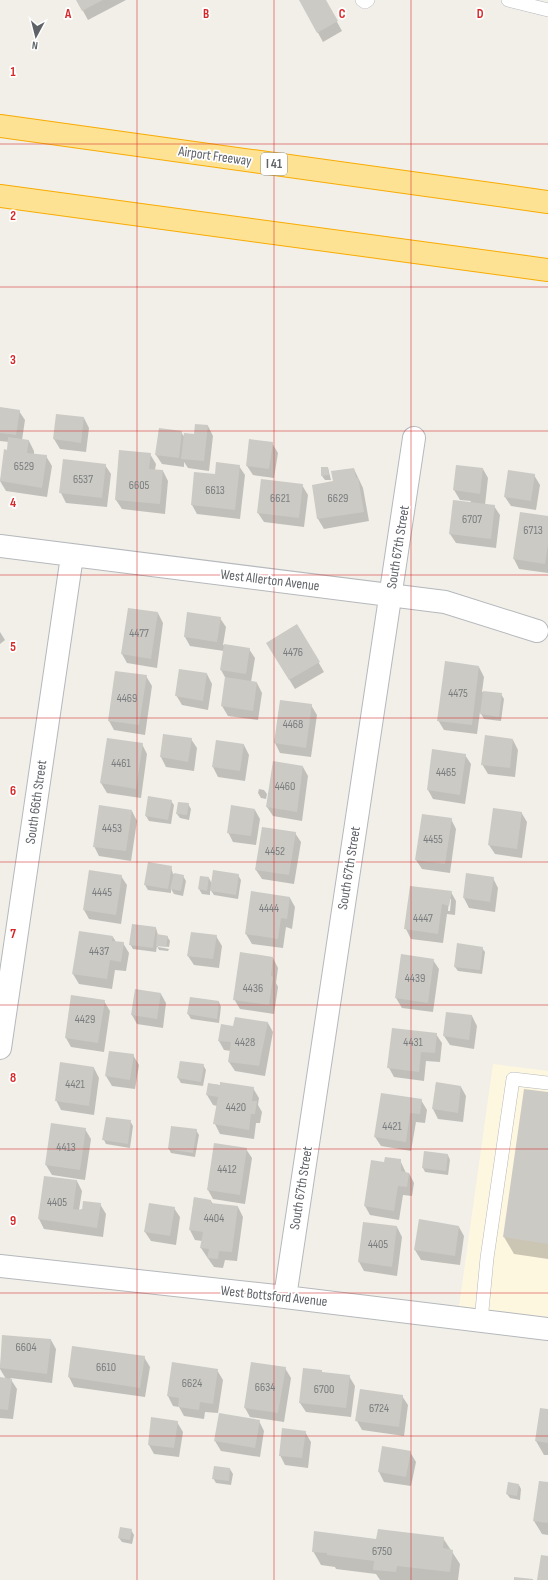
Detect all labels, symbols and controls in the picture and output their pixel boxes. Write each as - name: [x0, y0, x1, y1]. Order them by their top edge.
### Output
- text: A: [64, 6, 72, 22]
- text: B: [203, 6, 209, 22]
- text: C: [339, 6, 346, 22]
- text: D: [477, 6, 484, 22]
- north arrow: [16, 16, 56, 56]
- text: N: [31, 39, 39, 52]
- text: 1: [10, 64, 16, 80]
- street label: Airport Freeway: [176, 142, 253, 170]
- road number: I 41: [261, 153, 287, 175]
- text: 2: [10, 208, 16, 224]
- text: 3: [10, 352, 16, 368]
- house number: 6529: [14, 459, 34, 474]
- house number: 6537: [73, 472, 93, 487]
- house number: 6605: [129, 478, 150, 493]
- house number: 6613: [205, 483, 225, 498]
- house number: 6621: [270, 491, 291, 506]
- house number: 6629: [328, 491, 348, 506]
- text: 4: [10, 495, 16, 511]
- street label: South 67th Street: [383, 504, 413, 590]
- house number: 6707: [462, 512, 482, 527]
- house number: 6713: [523, 523, 543, 538]
- street label: West Allerton Avenue: [220, 565, 320, 595]
- house number: 4477: [129, 626, 149, 641]
- text: 5: [10, 639, 16, 655]
- house number: 4476: [283, 645, 303, 660]
- house number: 4475: [448, 686, 468, 701]
- house number: 4469: [117, 691, 137, 706]
- house number: 4468: [283, 717, 303, 732]
- house number: 4461: [111, 756, 132, 771]
- street label: South 66th Street: [22, 759, 50, 845]
- house number: 4465: [436, 765, 456, 780]
- house number: 4460: [275, 779, 295, 794]
- text: 6: [10, 783, 16, 799]
- house number: 4453: [102, 821, 122, 836]
- street label: South 67th Street: [334, 825, 364, 911]
- house number: 4455: [423, 832, 443, 847]
- house number: 4452: [265, 844, 285, 859]
- house number: 4445: [92, 885, 112, 900]
- house number: 4444: [259, 901, 279, 916]
- house number: 4447: [413, 911, 433, 926]
- text: 7: [10, 926, 16, 942]
- house number: 4437: [89, 944, 109, 959]
- house number: 4439: [405, 971, 425, 986]
- house number: 4436: [243, 981, 263, 996]
- house number: 4429: [75, 1012, 95, 1027]
- house number: 4428: [235, 1035, 255, 1050]
- house number: 4431: [403, 1035, 423, 1050]
- text: 8: [10, 1070, 16, 1086]
- house number: 4421: [65, 1077, 85, 1092]
- house number: 4420: [226, 1100, 246, 1115]
- house number: 4421: [382, 1119, 402, 1134]
- house number: 4413: [56, 1140, 76, 1155]
- street label: South 67th Street: [286, 1145, 316, 1231]
- house number: 4412: [217, 1162, 237, 1177]
- house number: 4405: [47, 1195, 67, 1210]
- house number: 4404: [204, 1211, 224, 1226]
- text: 9: [10, 1213, 16, 1229]
- house number: 4405: [368, 1237, 388, 1252]
- street label: West Bottsford Avenue: [220, 1282, 328, 1310]
- house number: 6604: [16, 1340, 36, 1355]
- house number: 6610: [96, 1360, 116, 1375]
- house number: 6624: [182, 1376, 202, 1391]
- house number: 6634: [255, 1380, 275, 1395]
- house number: 6700: [314, 1382, 334, 1397]
- house number: 6724: [369, 1401, 389, 1416]
- house number: 6750: [372, 1544, 392, 1559]

